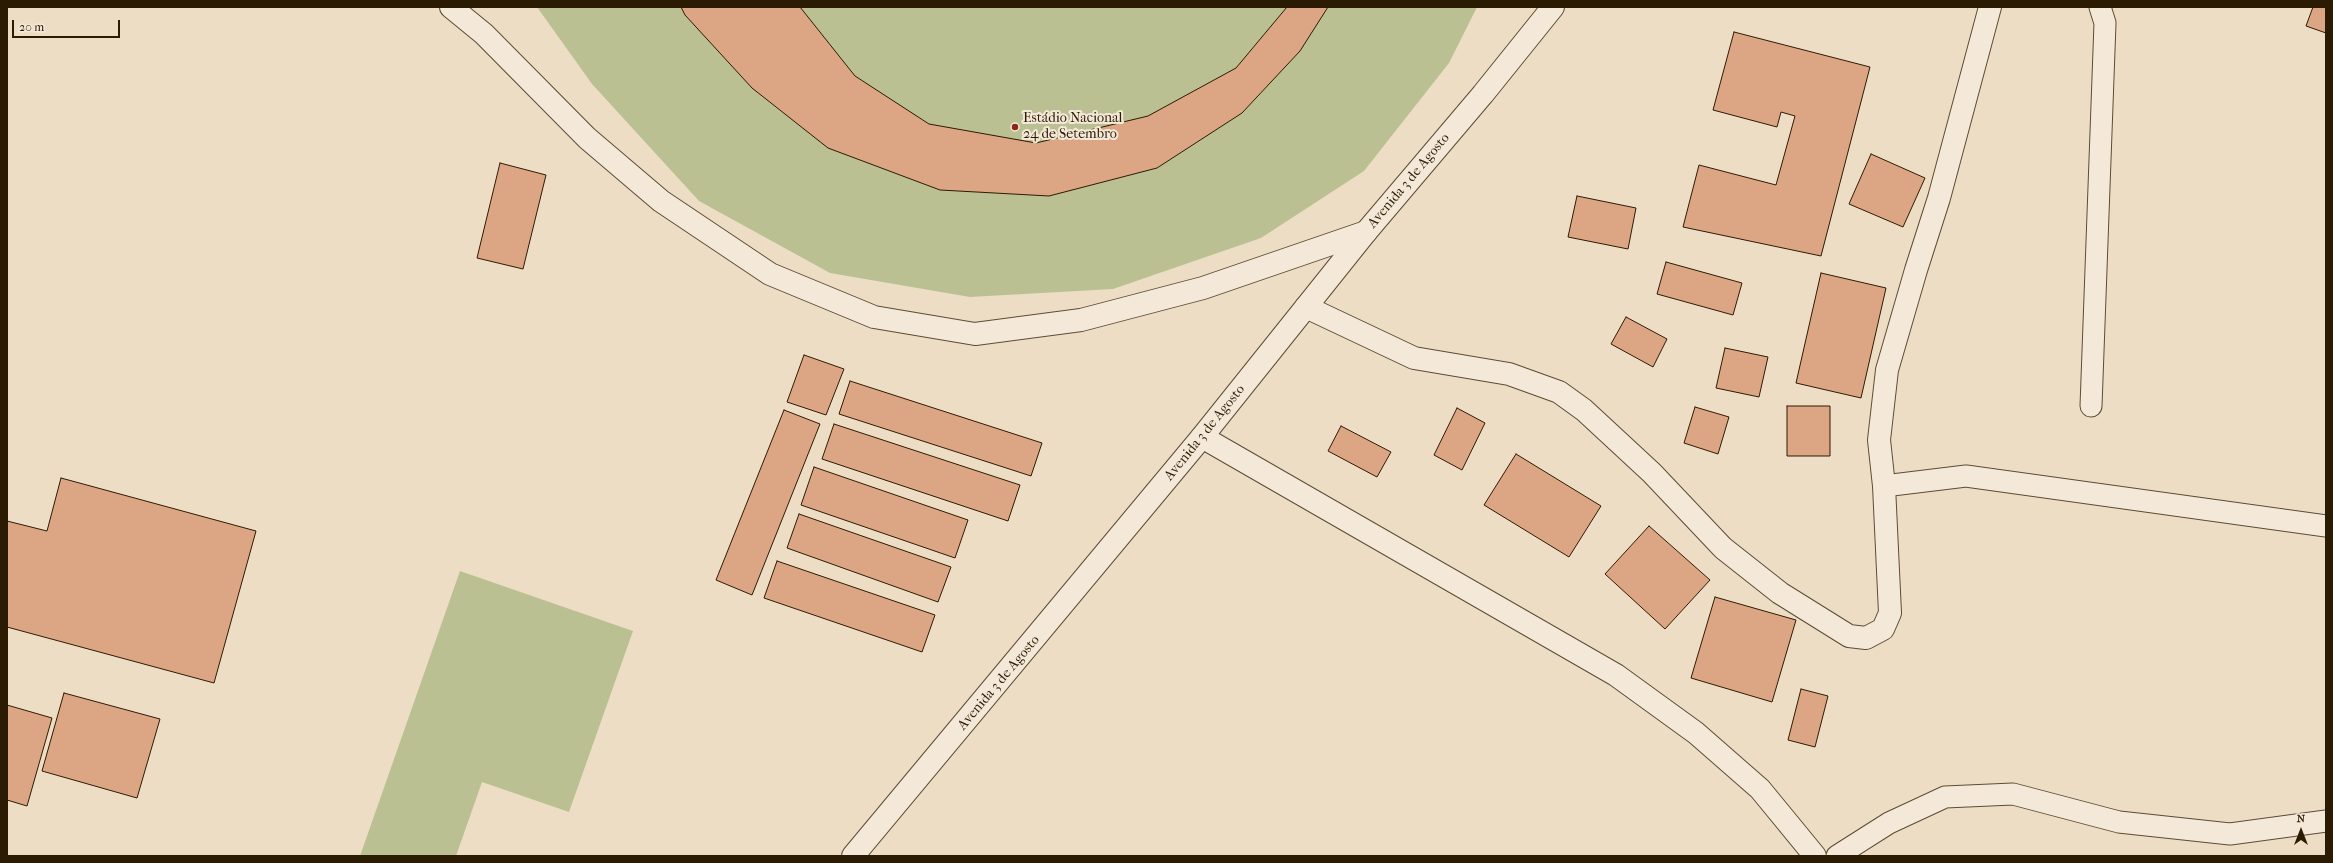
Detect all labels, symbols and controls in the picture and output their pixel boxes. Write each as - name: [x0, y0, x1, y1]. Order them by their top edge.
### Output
- scale bar: [14, 12, 122, 38]
- text: 20 m: [19, 20, 44, 34]
- place label: Estádio Nacional 24 de Setembro: [1023, 111, 1122, 144]
- marker: Estádio Nacional 24 de Setembro: [1010, 122, 1020, 132]
- street label: Avenida 3 de Agosto: [1364, 130, 1454, 232]
- street label: Avenida 3 de Agosto: [1161, 382, 1249, 484]
- street label: Avenida 3 de Agosto: [954, 632, 1044, 734]
- north arrow: [2281, 811, 2321, 851]
- text: N: [2297, 812, 2305, 825]

